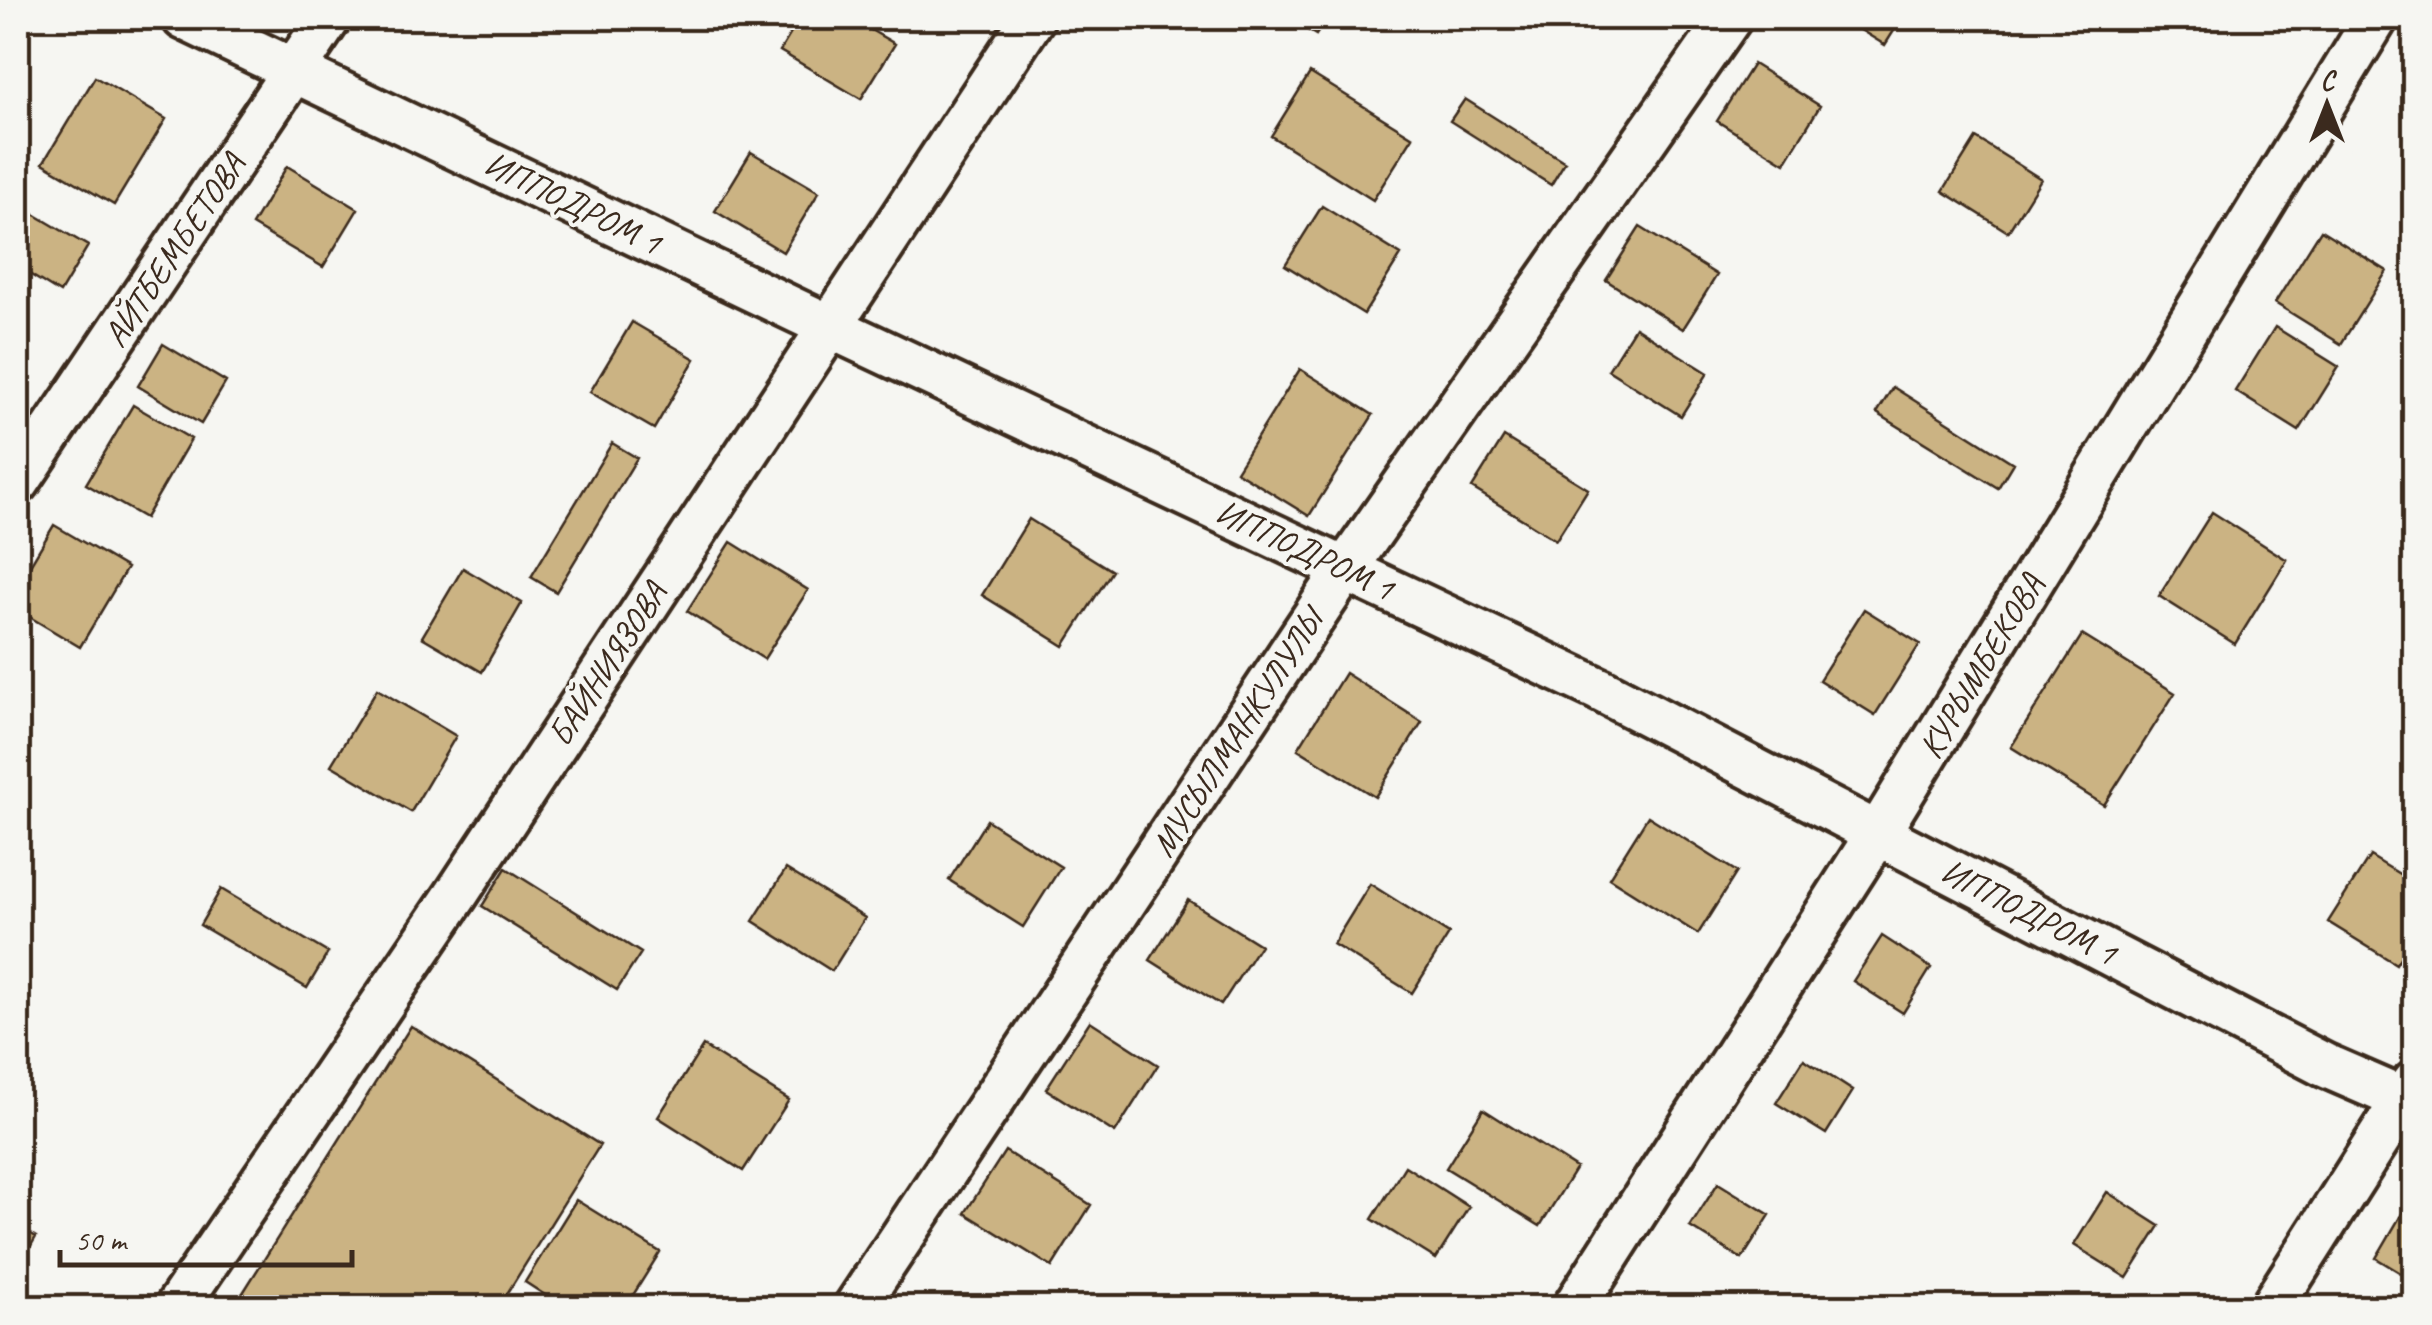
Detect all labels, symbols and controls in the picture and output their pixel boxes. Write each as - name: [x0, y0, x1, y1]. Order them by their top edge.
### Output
- north arrow: [2277, 55, 2377, 155]
- text: С: [2320, 63, 2337, 98]
- street label: ИППОДРОМ 1: [477, 141, 671, 266]
- street label: АЙТБЕМБЕТОВА: [93, 143, 256, 355]
- street label: ИППОДРОМ 1: [1209, 489, 1403, 612]
- street label: КУРЫМБЕКОВА: [1908, 564, 2055, 767]
- street label: БАЙНИЯЗОВА: [537, 572, 677, 754]
- street label: МУСЫЛМАНКУЛУЛЫ: [1140, 596, 1337, 865]
- street label: ИППОДРОМ 1: [1934, 849, 2126, 976]
- scale bar: [60, 1205, 352, 1267]
- text: 50 m: [75, 1221, 128, 1259]

